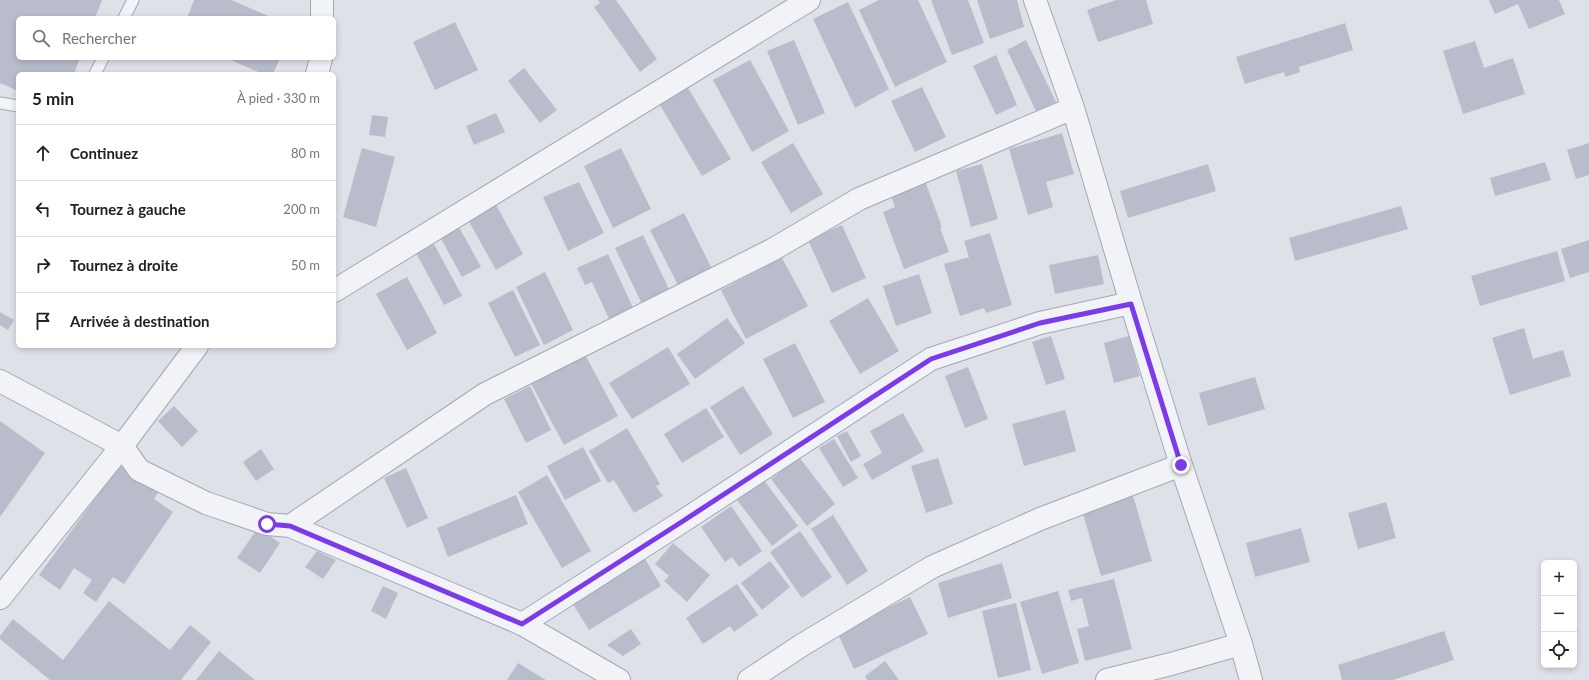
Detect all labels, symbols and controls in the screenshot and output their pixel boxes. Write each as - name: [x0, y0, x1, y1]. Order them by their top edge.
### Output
- search box: [16, 16, 336, 60]
- icon: search: [30, 27, 52, 49]
- text: Rechercher: [62, 29, 136, 47]
- text: 5 min: [32, 88, 74, 109]
- text: À pied · 330 m: [237, 90, 320, 106]
- icon: ahead: [32, 142, 54, 164]
- text: Continuez: [70, 144, 138, 162]
- text: 80 m: [291, 145, 320, 161]
- icon: left: [32, 198, 54, 220]
- text: Tournez à gauche: [70, 200, 186, 218]
- text: 200 m: [283, 201, 320, 217]
- icon: right: [32, 254, 54, 276]
- text: Tournez à droite: [70, 256, 178, 274]
- text: 50 m: [291, 257, 320, 273]
- icon: arrive: [32, 310, 54, 332]
- text: Arrivée à destination: [70, 312, 209, 330]
- route end: [1172, 456, 1190, 474]
- route start: [258, 515, 276, 533]
- map controls: [1541, 560, 1577, 668]
- button: +: [1541, 560, 1577, 596]
- button: −: [1541, 596, 1577, 632]
- button: locate: [1541, 632, 1577, 668]

